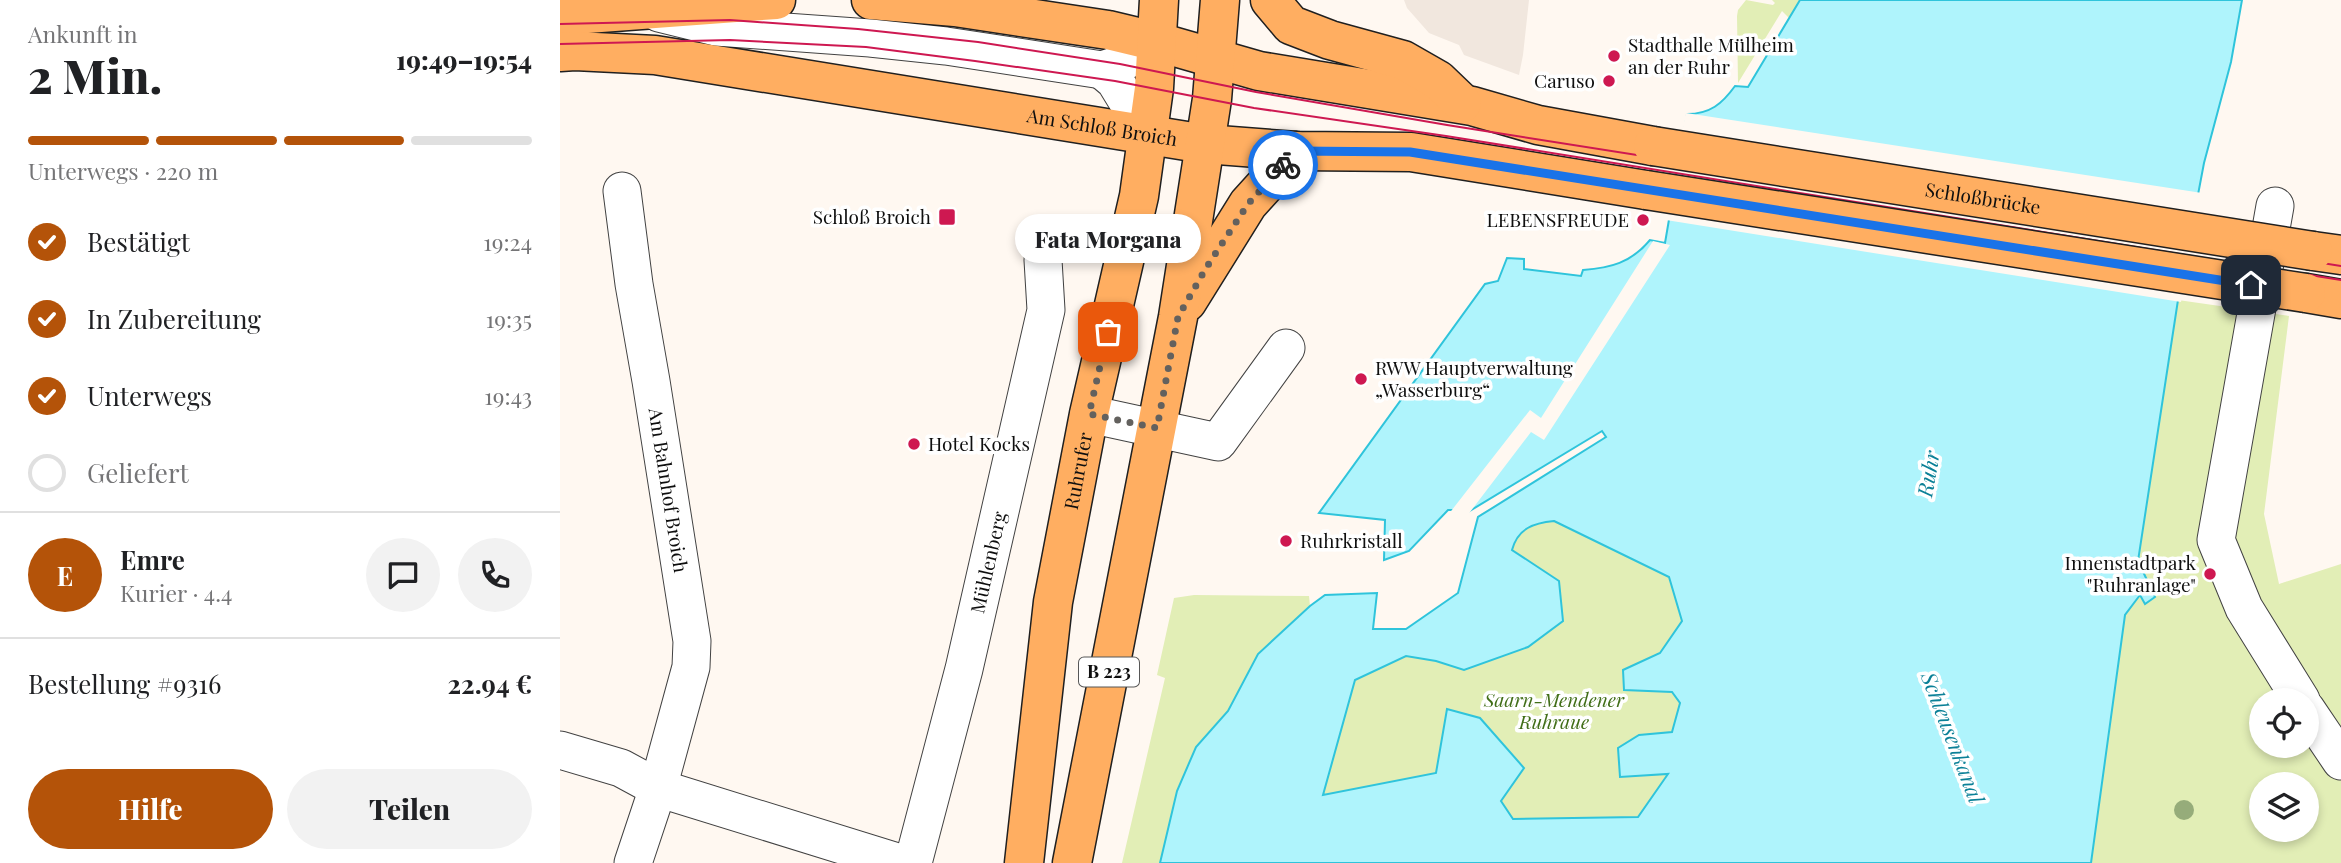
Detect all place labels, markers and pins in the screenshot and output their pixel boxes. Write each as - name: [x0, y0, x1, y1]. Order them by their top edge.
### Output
- place label: Stadthalle Mülheim an der Ruhr: [1628, 31, 1794, 79]
- marker: Stadthalle Mülheim an der Ruhr: [1606, 48, 1622, 64]
- place label: Caruso: [1534, 67, 1595, 93]
- marker: Caruso: [1601, 73, 1617, 89]
- place label: Schloß Broich: [813, 203, 931, 229]
- place label: LEBENSFREUDE: [1487, 206, 1629, 232]
- marker: Schloß Broich: [937, 207, 957, 227]
- marker: LEBENSFREUDE: [1635, 212, 1651, 228]
- callout: Fata Morgana: [1015, 213, 1201, 262]
- pin: [2221, 255, 2281, 315]
- pin: [1078, 302, 1138, 362]
- place label: RWW Hauptverwaltung „Wasserburg“: [1375, 354, 1573, 402]
- marker: RWW Hauptverwaltung „Wasserburg“: [1353, 371, 1369, 387]
- place label: Hotel Kocks: [928, 430, 1030, 456]
- marker: Hotel Kocks: [906, 436, 922, 452]
- place label: Ruhrkristall: [1300, 527, 1403, 553]
- marker: Ruhrkristall: [1278, 533, 1294, 549]
- place label: Innenstadtpark "Ruhranlage": [2064, 549, 2197, 597]
- marker: Innenstadtpark "Ruhranlage": [2202, 566, 2218, 582]

